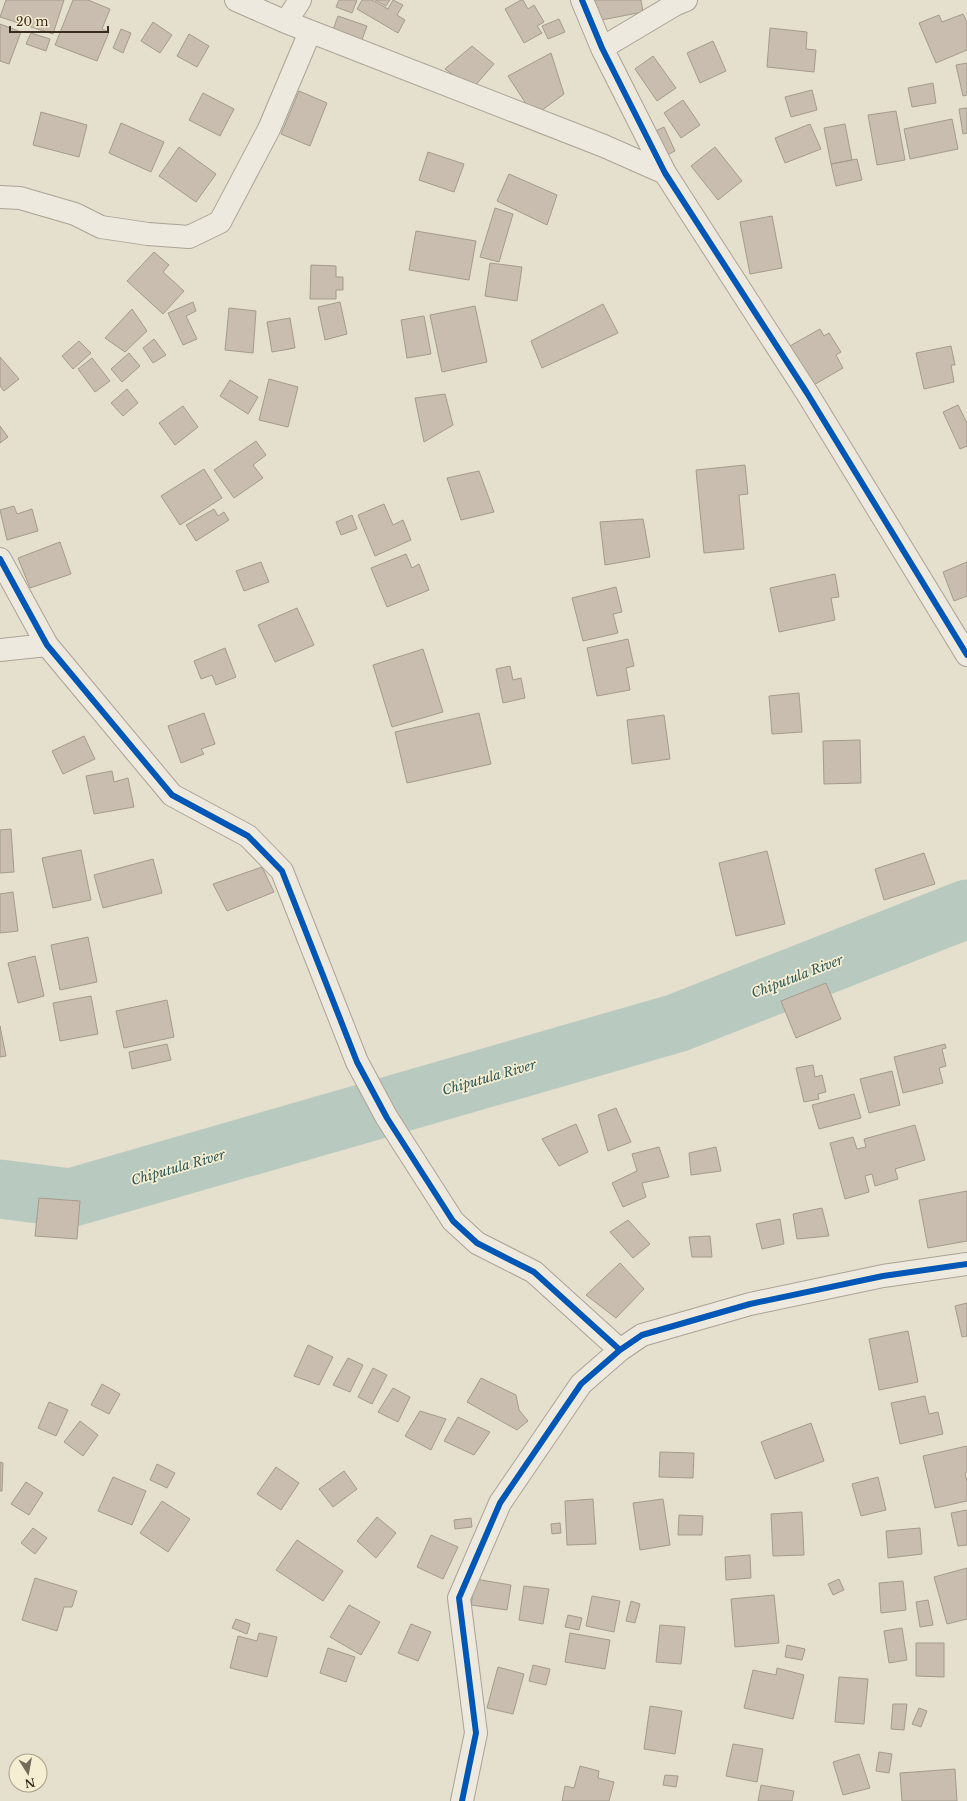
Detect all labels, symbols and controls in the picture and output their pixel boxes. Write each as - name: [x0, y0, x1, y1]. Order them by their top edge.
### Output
- scale bar: [10, 8, 108, 34]
- text: 20 m: [16, 14, 48, 29]
- water label: Chiputula River: [749, 951, 846, 1002]
- water label: Chiputula River: [440, 1056, 539, 1099]
- water label: Chiputula River: [129, 1146, 228, 1189]
- north arrow: [8, 1753, 48, 1793]
- text: N: [23, 1775, 36, 1791]

